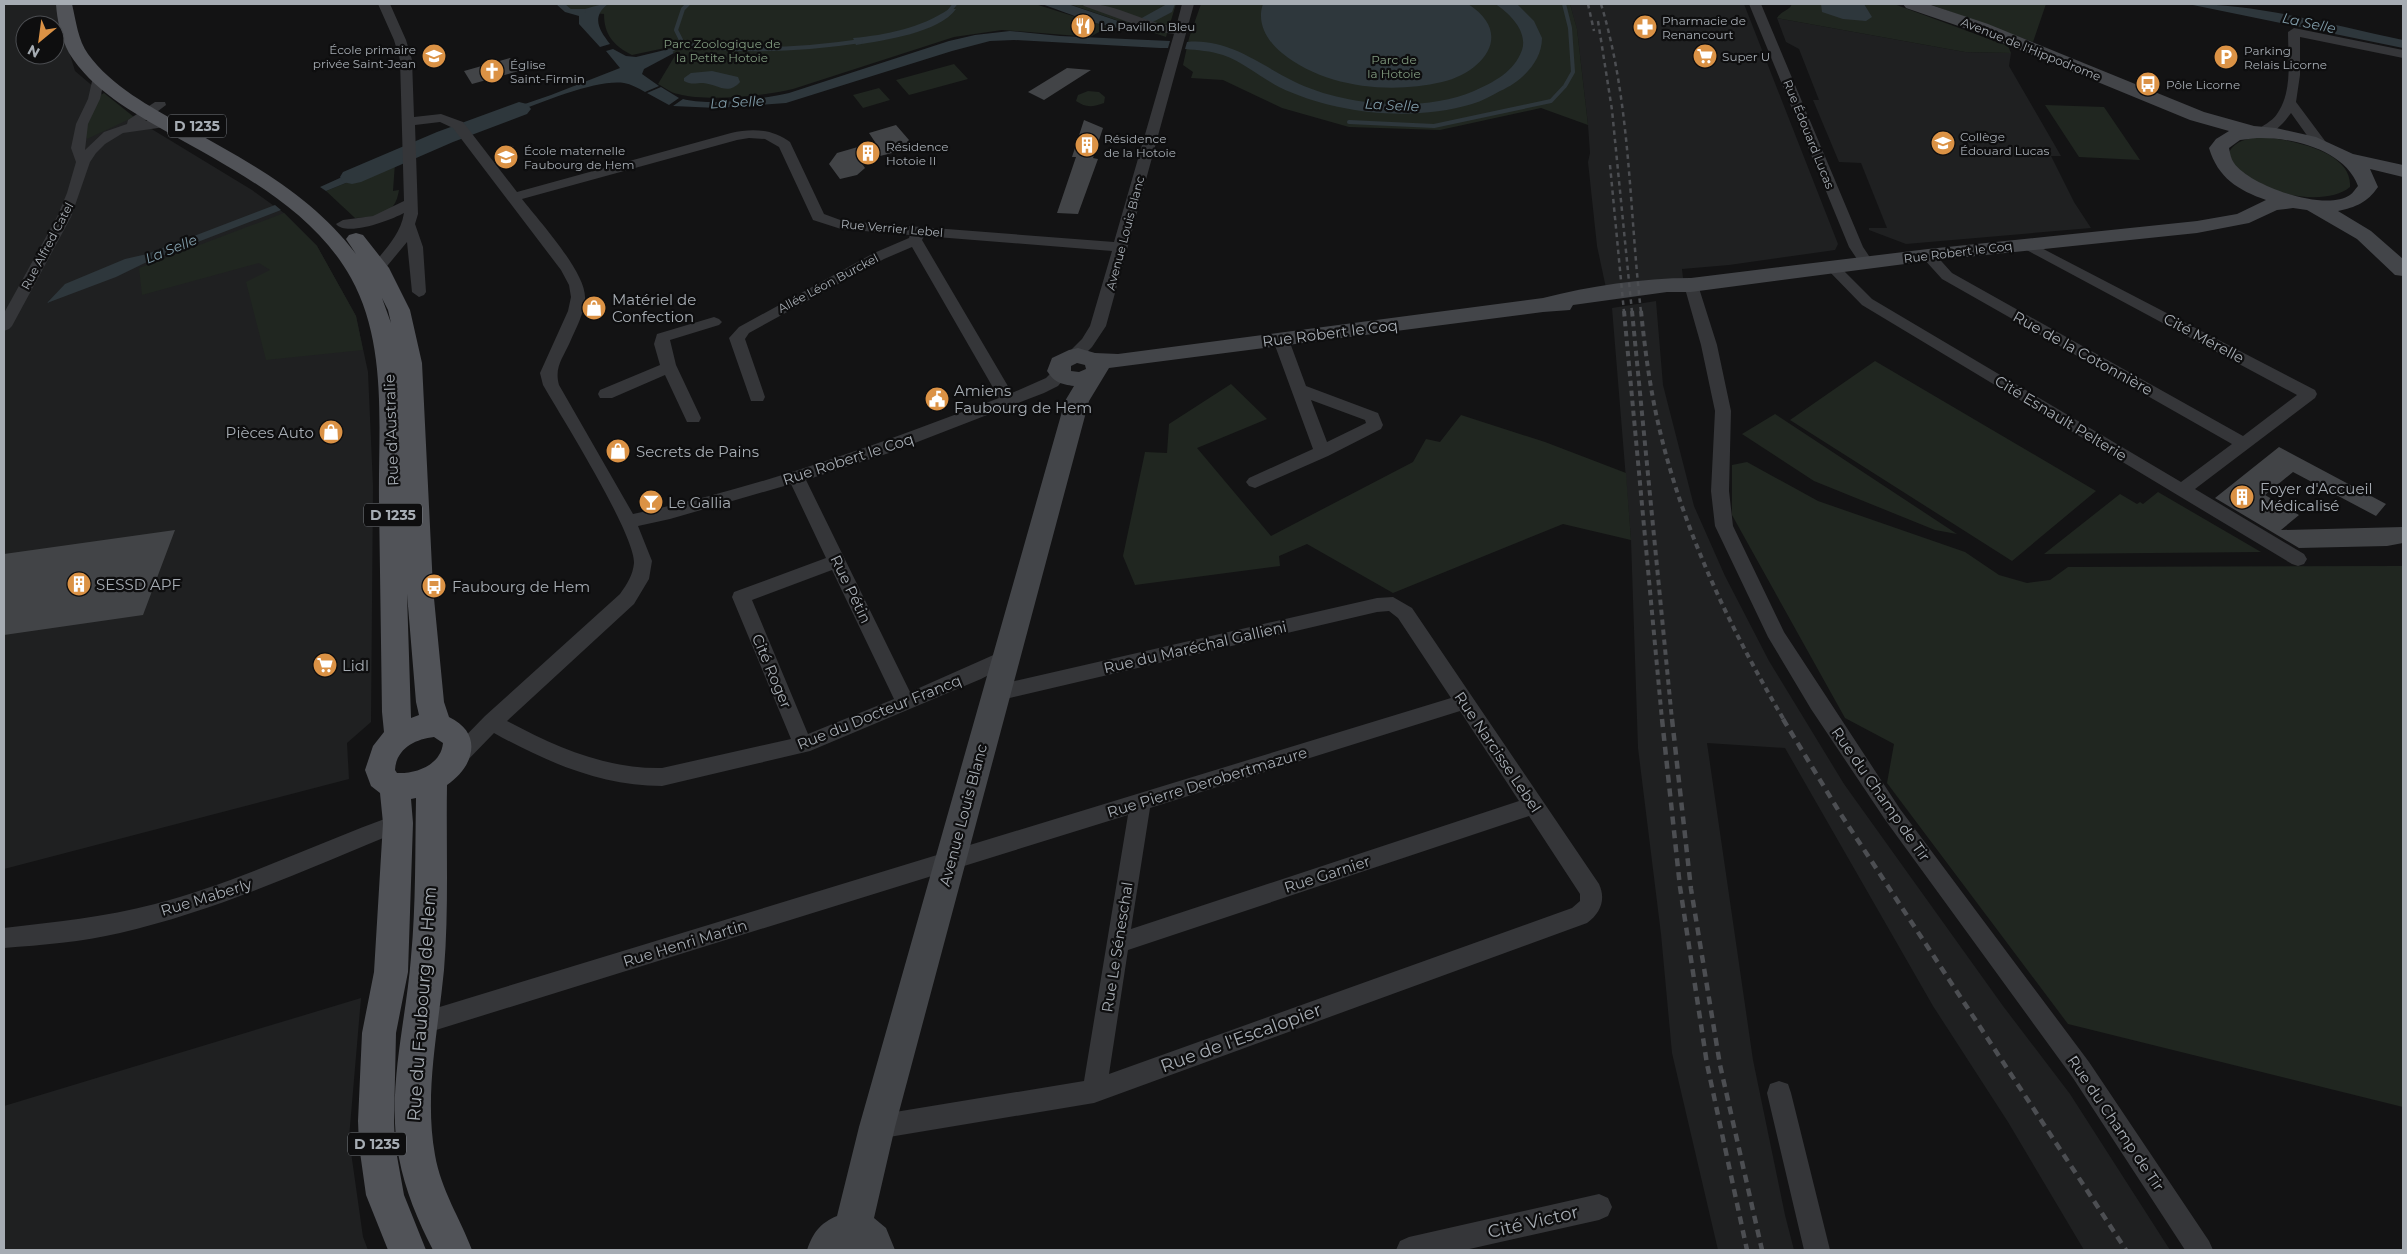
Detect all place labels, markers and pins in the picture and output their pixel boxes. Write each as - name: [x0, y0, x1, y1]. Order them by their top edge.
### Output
- restaurant icon: La Pavillon Bleu: [1070, 13, 1096, 39]
- place label: Pharmacie de Renancourt: [1662, 13, 1746, 42]
- pharmacy icon: Pharmacie de Renancourt: [1632, 14, 1658, 40]
- place label: La Pavillon Bleu: [1100, 19, 1195, 34]
- place label: École primaire privée Saint-Jean: [313, 42, 416, 71]
- school or university icon: École primaire privée Saint-Jean: [421, 43, 447, 69]
- supermarket icon: Super U: [1692, 43, 1718, 69]
- place label: Parking Relais Licorne: [2244, 43, 2327, 72]
- parking icon: Parking Relais Licorne: [2213, 44, 2239, 70]
- place label: Super U: [1722, 49, 1770, 64]
- place label: Église Saint-Firmin: [510, 57, 585, 86]
- church icon: Église Saint-Firmin: [479, 58, 505, 84]
- bus stop icon: Pôle Licorne: [2135, 71, 2161, 97]
- place label: Pôle Licorne: [2166, 77, 2240, 92]
- place label: Collège Édouard Lucas: [1960, 129, 2050, 158]
- school or university icon: Collège Édouard Lucas: [1930, 130, 1956, 156]
- place label: Résidence de la Hotoie: [1104, 131, 1176, 160]
- building icon: Résidence de la Hotoie: [1074, 132, 1100, 158]
- place label: Résidence Hotoie II: [886, 139, 948, 168]
- building icon: Résidence Hotoie II: [855, 140, 881, 166]
- place label: École maternelle Faubourg de Hem: [524, 143, 635, 172]
- school or university icon: École maternelle Faubourg de Hem: [493, 144, 519, 170]
- place label: Matériel de Confection: [612, 290, 696, 326]
- shop icon: Matériel de Confection: [581, 295, 607, 321]
- place label: Amiens Faubourg de Hem: [954, 381, 1092, 417]
- public building icon: Amiens Faubourg de Hem: [924, 386, 950, 412]
- shop icon: Pièces Auto: [318, 419, 344, 445]
- place label: Pièces Auto: [226, 423, 314, 442]
- shop icon: Secrets de Pains: [605, 438, 631, 464]
- place label: Secrets de Pains: [636, 442, 759, 461]
- place label: Foyer d'Accueil Médicalisé: [2260, 479, 2373, 515]
- building icon: Foyer d'Accueil Médicalisé: [2229, 484, 2255, 510]
- bar icon: Le Gallia: [638, 489, 664, 515]
- place label: Le Gallia: [668, 493, 731, 512]
- building icon: SESSD APF: [66, 571, 92, 597]
- bus stop icon: Faubourg de Hem: [421, 573, 447, 599]
- place label: SESSD APF: [96, 575, 181, 594]
- place label: Faubourg de Hem: [452, 577, 590, 596]
- supermarket icon: Lidl: [312, 652, 338, 678]
- place label: Lidl: [342, 656, 369, 675]

